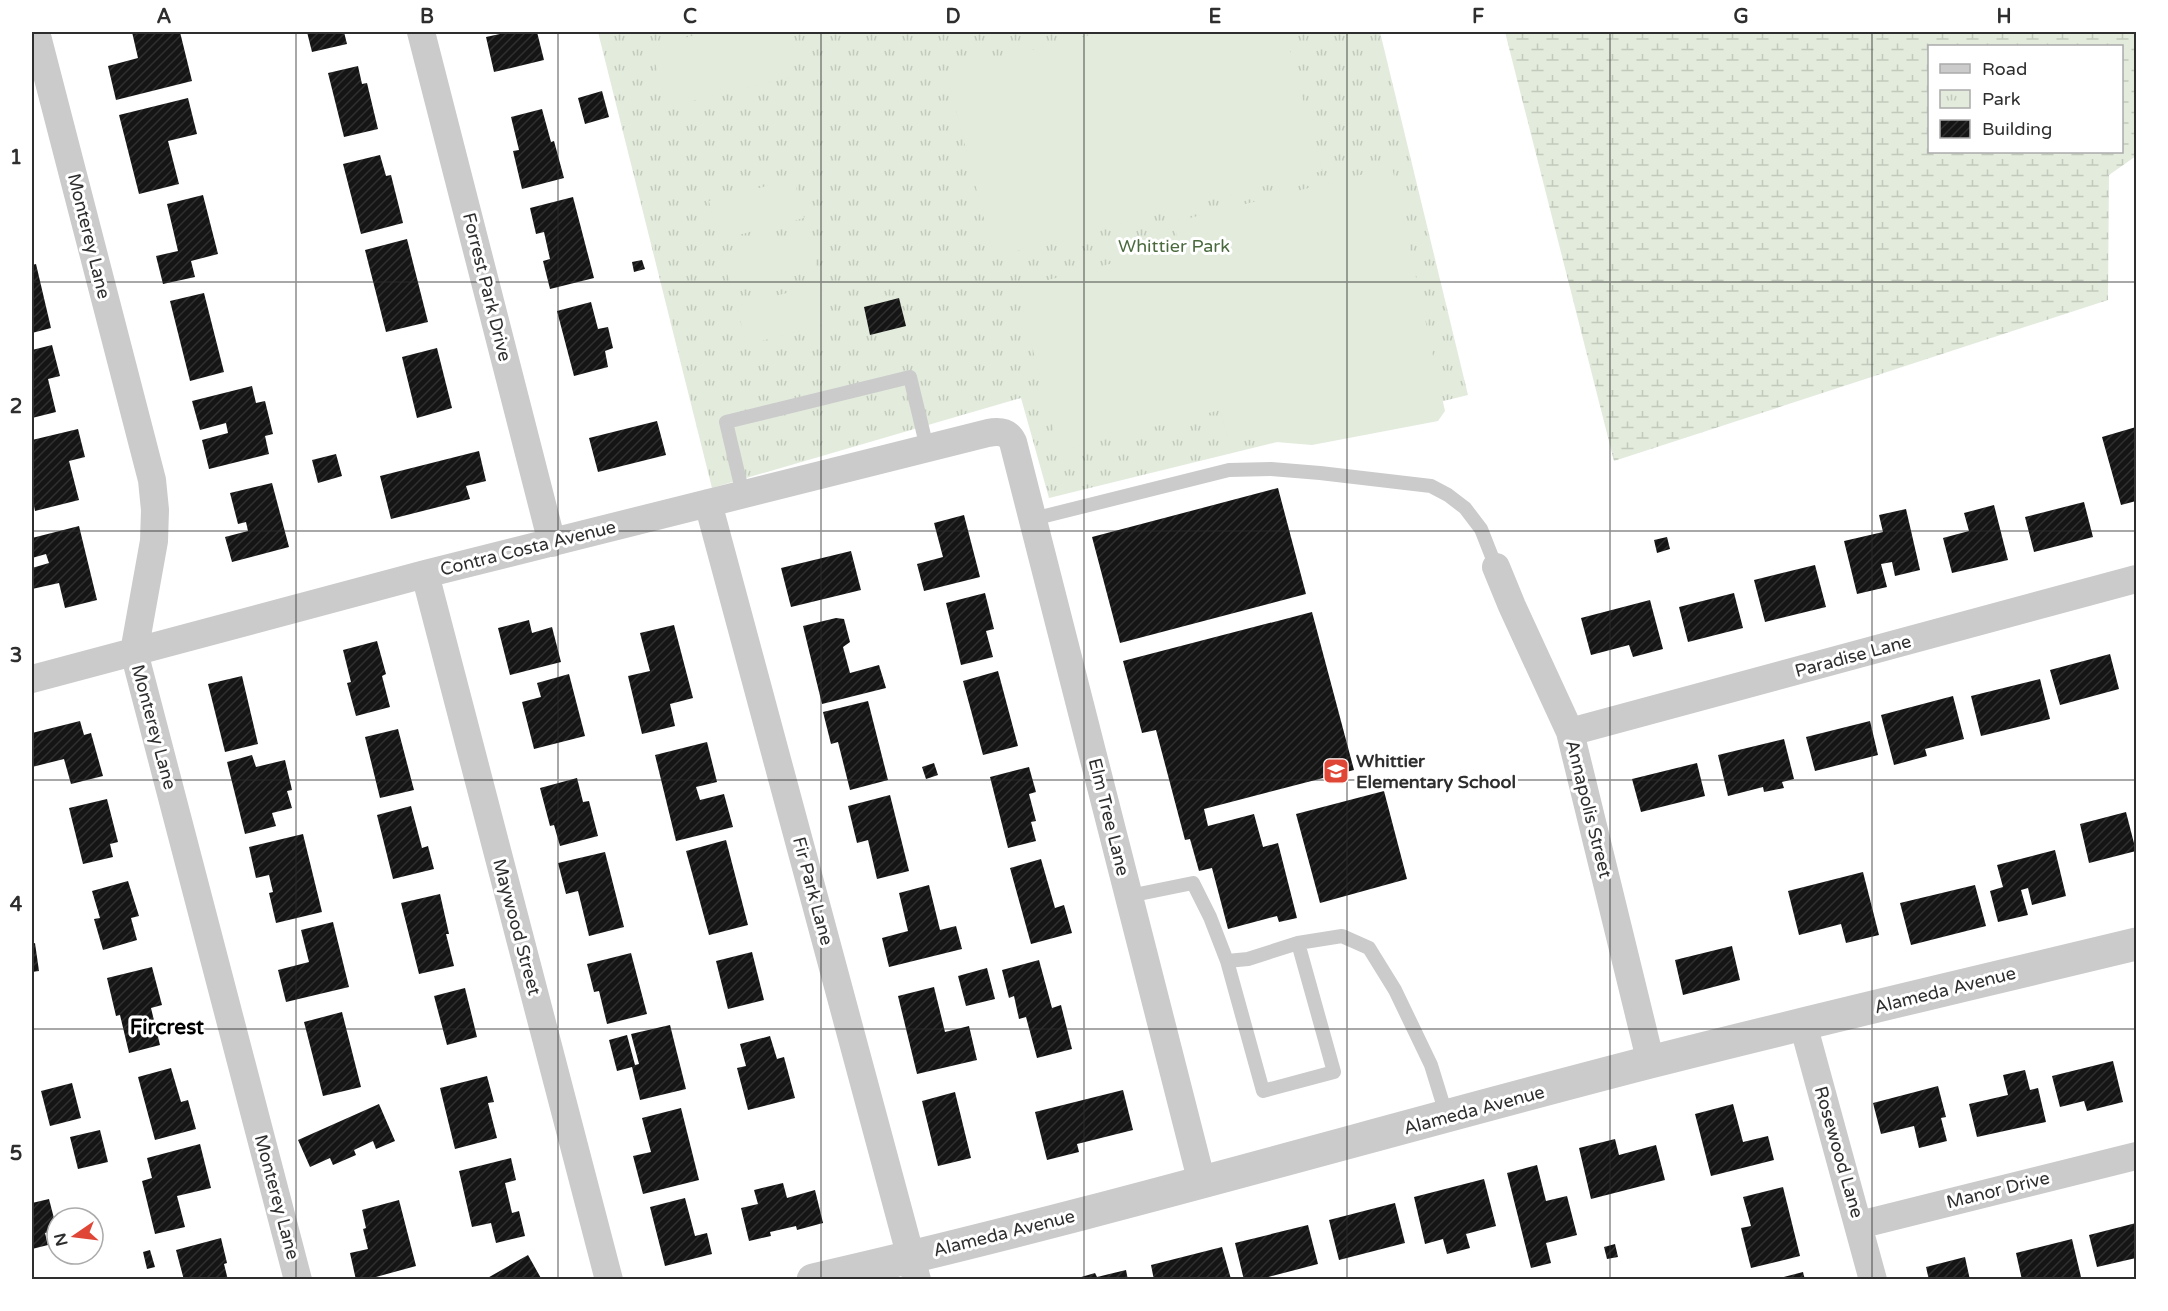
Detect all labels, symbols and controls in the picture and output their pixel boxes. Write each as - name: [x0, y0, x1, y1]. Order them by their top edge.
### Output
- text: A: [157, 5, 172, 29]
- text: B: [420, 5, 434, 29]
- text: C: [683, 5, 697, 29]
- text: D: [945, 5, 961, 29]
- text: E: [1209, 5, 1222, 29]
- text: F: [1472, 5, 1484, 29]
- text: G: [1733, 5, 1749, 29]
- text: H: [1996, 5, 2012, 29]
- legend: [1928, 45, 2123, 153]
- text: Road: [1982, 58, 2027, 80]
- text: Park: [1982, 88, 2021, 110]
- text: Building: [1982, 118, 2052, 140]
- text: 1: [10, 146, 22, 170]
- street label: Monterey Lane: [63, 171, 115, 301]
- street label: Forrest Park Drive: [458, 210, 516, 364]
- park label: Whittier Park: [1118, 235, 1230, 257]
- text: 2: [10, 395, 22, 419]
- street label: Contra Costa Avenue: [438, 516, 618, 580]
- street label: Paradise Lane: [1792, 630, 1914, 682]
- text: 3: [10, 644, 22, 668]
- street label: Monterey Lane: [127, 662, 181, 792]
- street label: Annapolis Street: [1561, 738, 1617, 880]
- place label: Whittier Elementary School: [1356, 750, 1516, 793]
- street label: Elm Tree Lane: [1084, 756, 1134, 878]
- school or university icon: Whittier Elementary School: [1321, 756, 1351, 786]
- street label: Fir Park Lane: [788, 834, 838, 948]
- street label: Maywood Street: [488, 856, 546, 998]
- text: 4: [10, 893, 23, 917]
- street label: Alameda Avenue: [1872, 962, 2018, 1018]
- district label: Fircrest: [130, 1015, 204, 1040]
- street label: Alameda Avenue: [1401, 1081, 1547, 1139]
- street label: Rosewood Lane: [1810, 1084, 1868, 1220]
- street label: Monterey Lane: [250, 1132, 304, 1262]
- text: 5: [10, 1142, 22, 1166]
- street label: Manor Drive: [1944, 1167, 2052, 1213]
- street label: Alameda Avenue: [931, 1205, 1077, 1261]
- north arrow: [45, 1206, 105, 1266]
- text: N: [50, 1231, 73, 1248]

